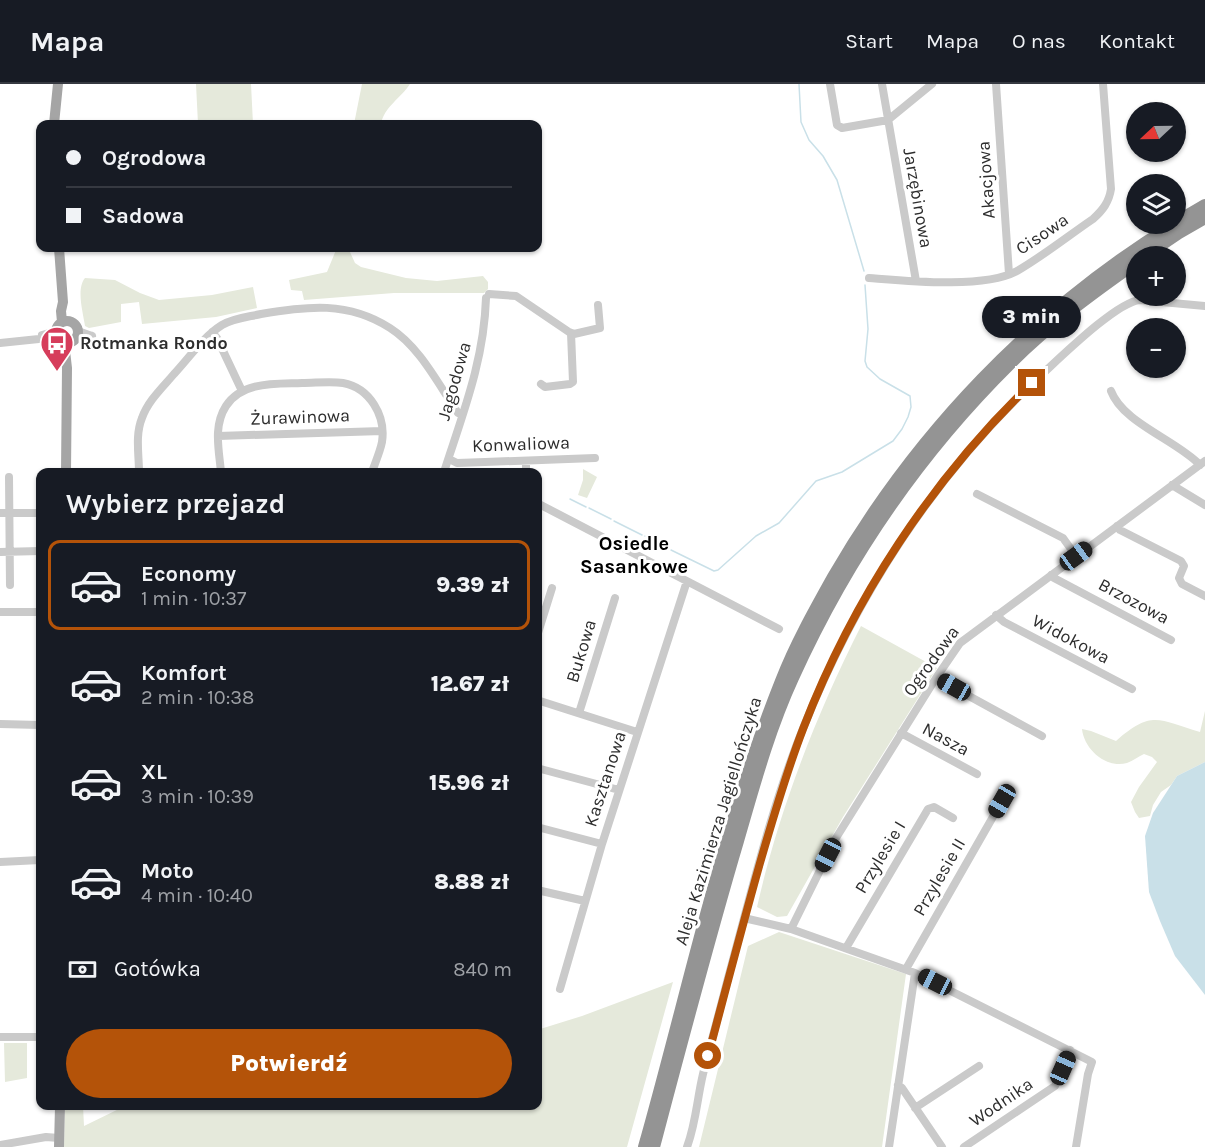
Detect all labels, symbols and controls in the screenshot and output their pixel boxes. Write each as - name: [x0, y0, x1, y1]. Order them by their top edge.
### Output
- text: Mapa: [30, 25, 104, 58]
- text: Start: [845, 29, 893, 53]
- text: Mapa: [926, 29, 979, 53]
- text: O nas: [1012, 29, 1066, 53]
- text: Kontakt: [1099, 29, 1175, 53]
- north arrow: [1126, 102, 1186, 162]
- map controls: [1126, 102, 1186, 378]
- street label: Akacjowa: [972, 140, 1000, 220]
- text: Ogrodowa: [102, 145, 206, 171]
- street label: Jarzębinowa: [898, 146, 938, 250]
- button: layers: [1126, 174, 1186, 234]
- text: Sadowa: [102, 203, 184, 229]
- street label: Cisowa: [1012, 208, 1072, 260]
- button: +: [1126, 246, 1186, 306]
- callout: 3 min: [982, 296, 1082, 338]
- text: 3 min: [1003, 305, 1060, 328]
- button: −: [1126, 318, 1186, 378]
- bus stop icon: Rotmanka Rondo: [39, 325, 75, 372]
- place label: Rotmanka Rondo: [80, 332, 228, 354]
- street label: Jagodowa: [432, 339, 476, 423]
- route end: [1018, 369, 1045, 396]
- street label: Żurawinowa: [250, 404, 350, 430]
- street label: Konwaliowa: [472, 431, 570, 457]
- text: Wybierz przejazd: [66, 488, 285, 520]
- district label: Osiedle Sasankowe: [580, 532, 688, 578]
- car: [1056, 538, 1096, 574]
- icon: car: [69, 558, 123, 612]
- text: Economy: [141, 561, 236, 587]
- text: 9.39 zł: [436, 572, 509, 598]
- street label: Brzozowa: [1095, 573, 1173, 629]
- text: 1 min · 10:37: [141, 587, 246, 610]
- street label: Widokowa: [1028, 609, 1114, 669]
- street label: Bukowa: [561, 617, 601, 685]
- street label: Ogrodowa: [898, 622, 964, 700]
- icon: car: [69, 657, 123, 711]
- text: Komfort: [141, 660, 227, 686]
- car: [934, 670, 974, 704]
- text: 12.67 zł: [431, 671, 509, 697]
- text: 2 min · 10:38: [141, 686, 254, 709]
- street label: Aleja Kazimierza Jagiellończyka: [670, 694, 766, 948]
- street label: Nasza: [919, 718, 973, 760]
- street label: Kasztanowa: [579, 728, 631, 830]
- icon: car: [69, 756, 123, 810]
- text: XL: [141, 759, 167, 785]
- text: 15.96 zł: [429, 770, 509, 796]
- car: [985, 781, 1019, 821]
- text: 3 min · 10:39: [141, 785, 254, 808]
- street label: Przylesie I: [850, 817, 910, 897]
- street label: Przylesie II: [908, 834, 970, 920]
- car: [812, 835, 844, 875]
- icon: car: [69, 855, 123, 909]
- text: Moto: [141, 858, 194, 884]
- text: 8.88 zł: [434, 869, 509, 895]
- text: 4 min · 10:40: [141, 884, 253, 907]
- icon: cash: [66, 953, 99, 986]
- text: Gotówka: [114, 956, 201, 982]
- text: 840 m: [453, 958, 512, 981]
- car: [915, 966, 955, 998]
- button: Potwierdź: [66, 1029, 512, 1098]
- route start: [694, 1042, 721, 1069]
- car: [1047, 1048, 1079, 1088]
- street label: Wodnika: [965, 1073, 1037, 1131]

